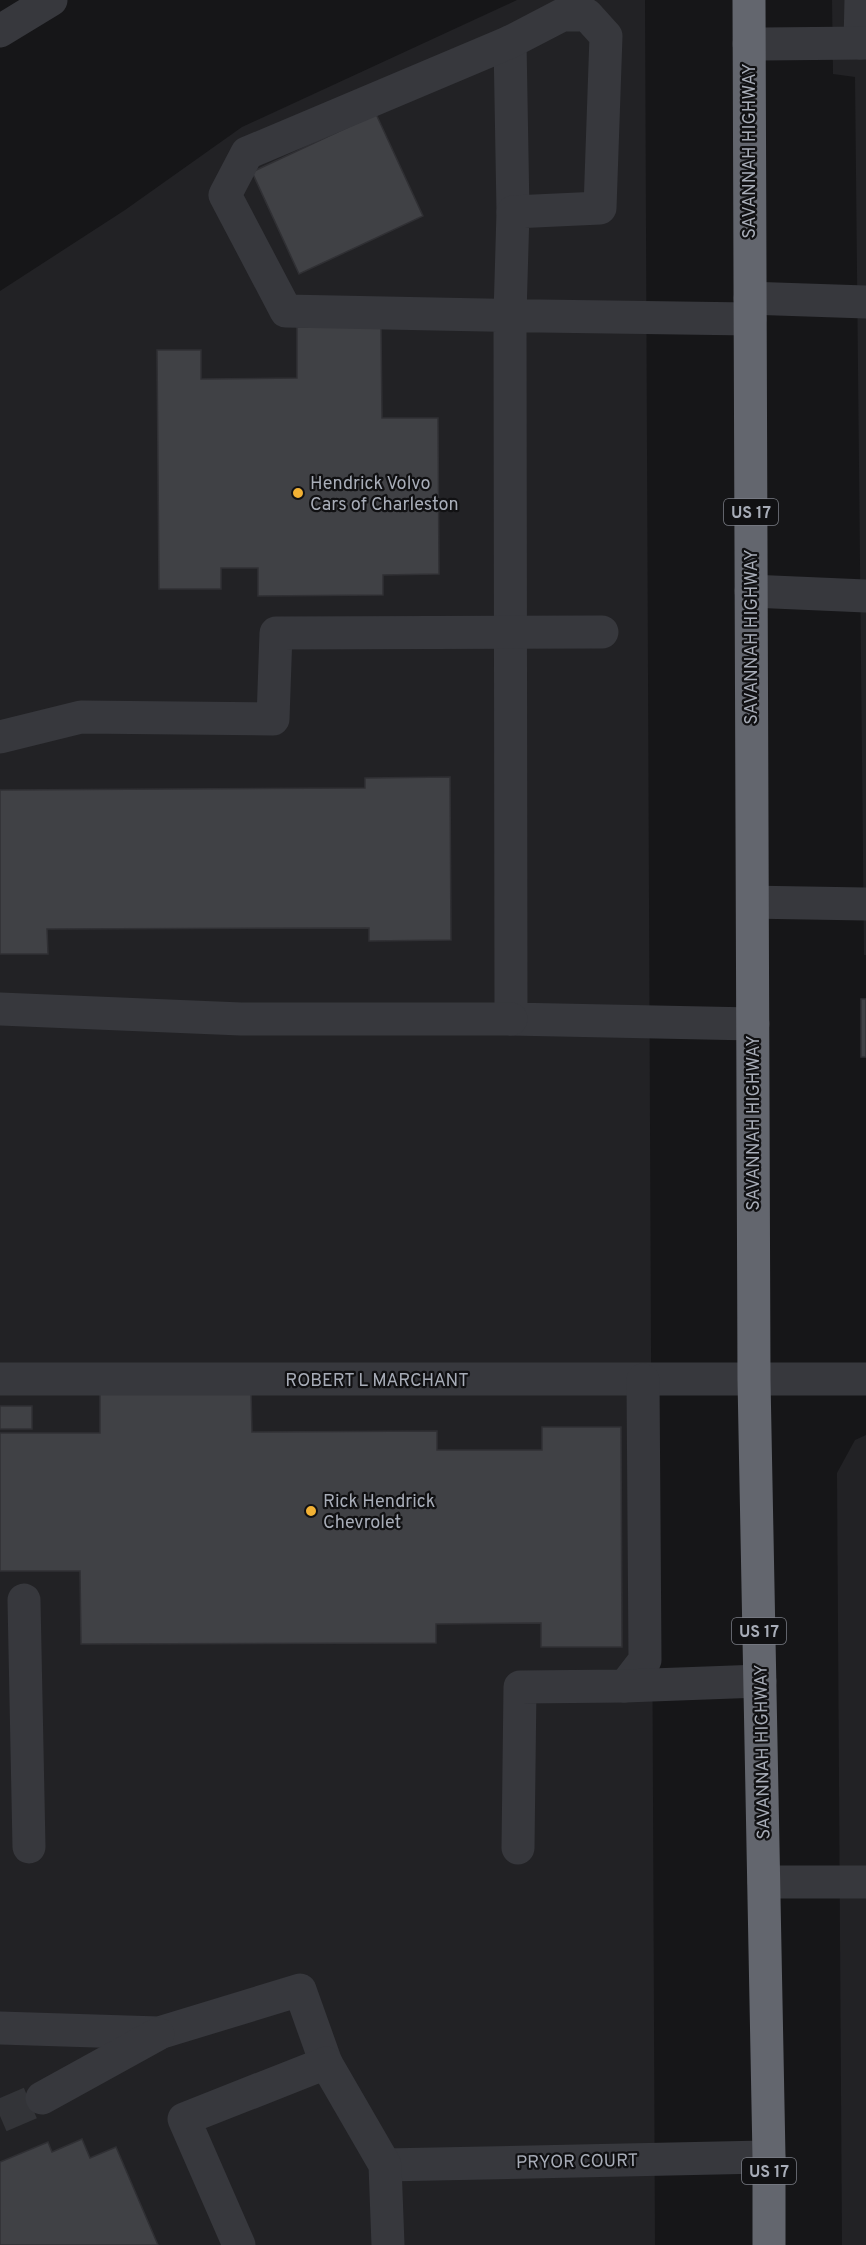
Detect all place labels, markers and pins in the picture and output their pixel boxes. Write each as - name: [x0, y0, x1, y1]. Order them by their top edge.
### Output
- place label: Hendrick Volvo Cars of Charleston: [310, 473, 459, 517]
- marker: Hendrick Volvo Cars of Charleston: [291, 486, 305, 500]
- place label: Rick Hendrick Chevrolet: [323, 1491, 435, 1535]
- marker: Rick Hendrick Chevrolet: [304, 1504, 318, 1518]

